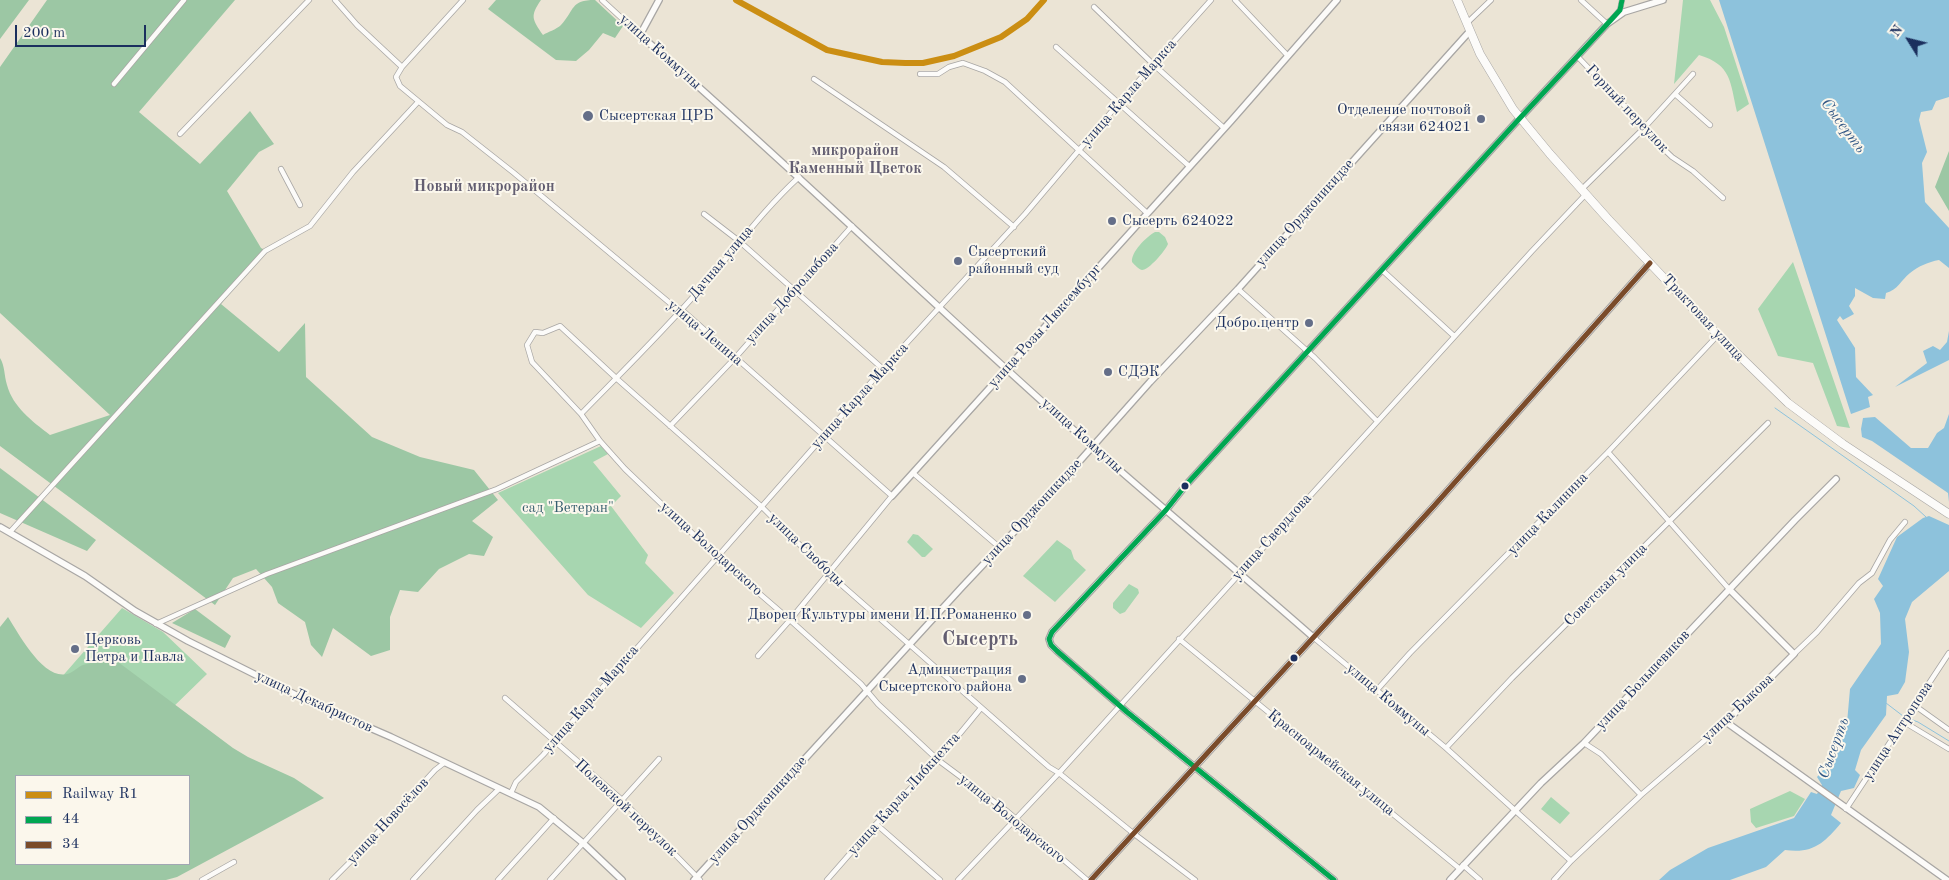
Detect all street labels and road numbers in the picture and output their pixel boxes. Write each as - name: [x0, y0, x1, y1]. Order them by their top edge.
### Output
- street label: улица Коммуны: [615, 10, 705, 94]
- street label: улица Карла Маркса: [1077, 35, 1181, 151]
- street label: Горный переулок: [1582, 61, 1672, 157]
- street label: улица Орджоникидзе: [1252, 155, 1358, 271]
- street label: Дачная улица: [685, 222, 757, 304]
- street label: улица Добролюбова: [742, 238, 842, 348]
- street label: улица Розы Люксембург: [984, 260, 1106, 392]
- street label: Трактовая улица: [1658, 271, 1748, 365]
- street label: улица Ленина: [664, 296, 746, 370]
- street label: улица Карла Маркса: [807, 339, 913, 453]
- street label: улица Коммуны: [1037, 394, 1127, 478]
- street label: улица Орджоникидзе: [978, 455, 1086, 569]
- street label: улица Калинина: [1504, 469, 1592, 559]
- street label: улица Свердлова: [1228, 490, 1316, 584]
- street label: улица Володарского: [656, 498, 766, 600]
- street label: улица Свободы: [764, 509, 848, 591]
- street label: Советская улица: [1561, 540, 1651, 630]
- street label: улица Большевиков: [1592, 626, 1694, 734]
- street label: улица Карла Маркса: [539, 641, 643, 757]
- street label: улица Коммуны: [1342, 660, 1434, 740]
- street label: улица Декабристов: [253, 667, 375, 737]
- street label: улица Быкова: [1698, 670, 1778, 746]
- street label: улица Антропова: [1859, 678, 1937, 784]
- street label: Красноармейская улица: [1264, 706, 1398, 820]
- street label: улица Карла Либкнехта: [844, 729, 964, 859]
- street label: улица Орджоникидзе: [705, 752, 811, 868]
- street label: Полевской переулок: [571, 756, 681, 860]
- street label: улица Володарского: [955, 770, 1069, 868]
- street label: улица Новосёлов: [343, 774, 433, 868]

